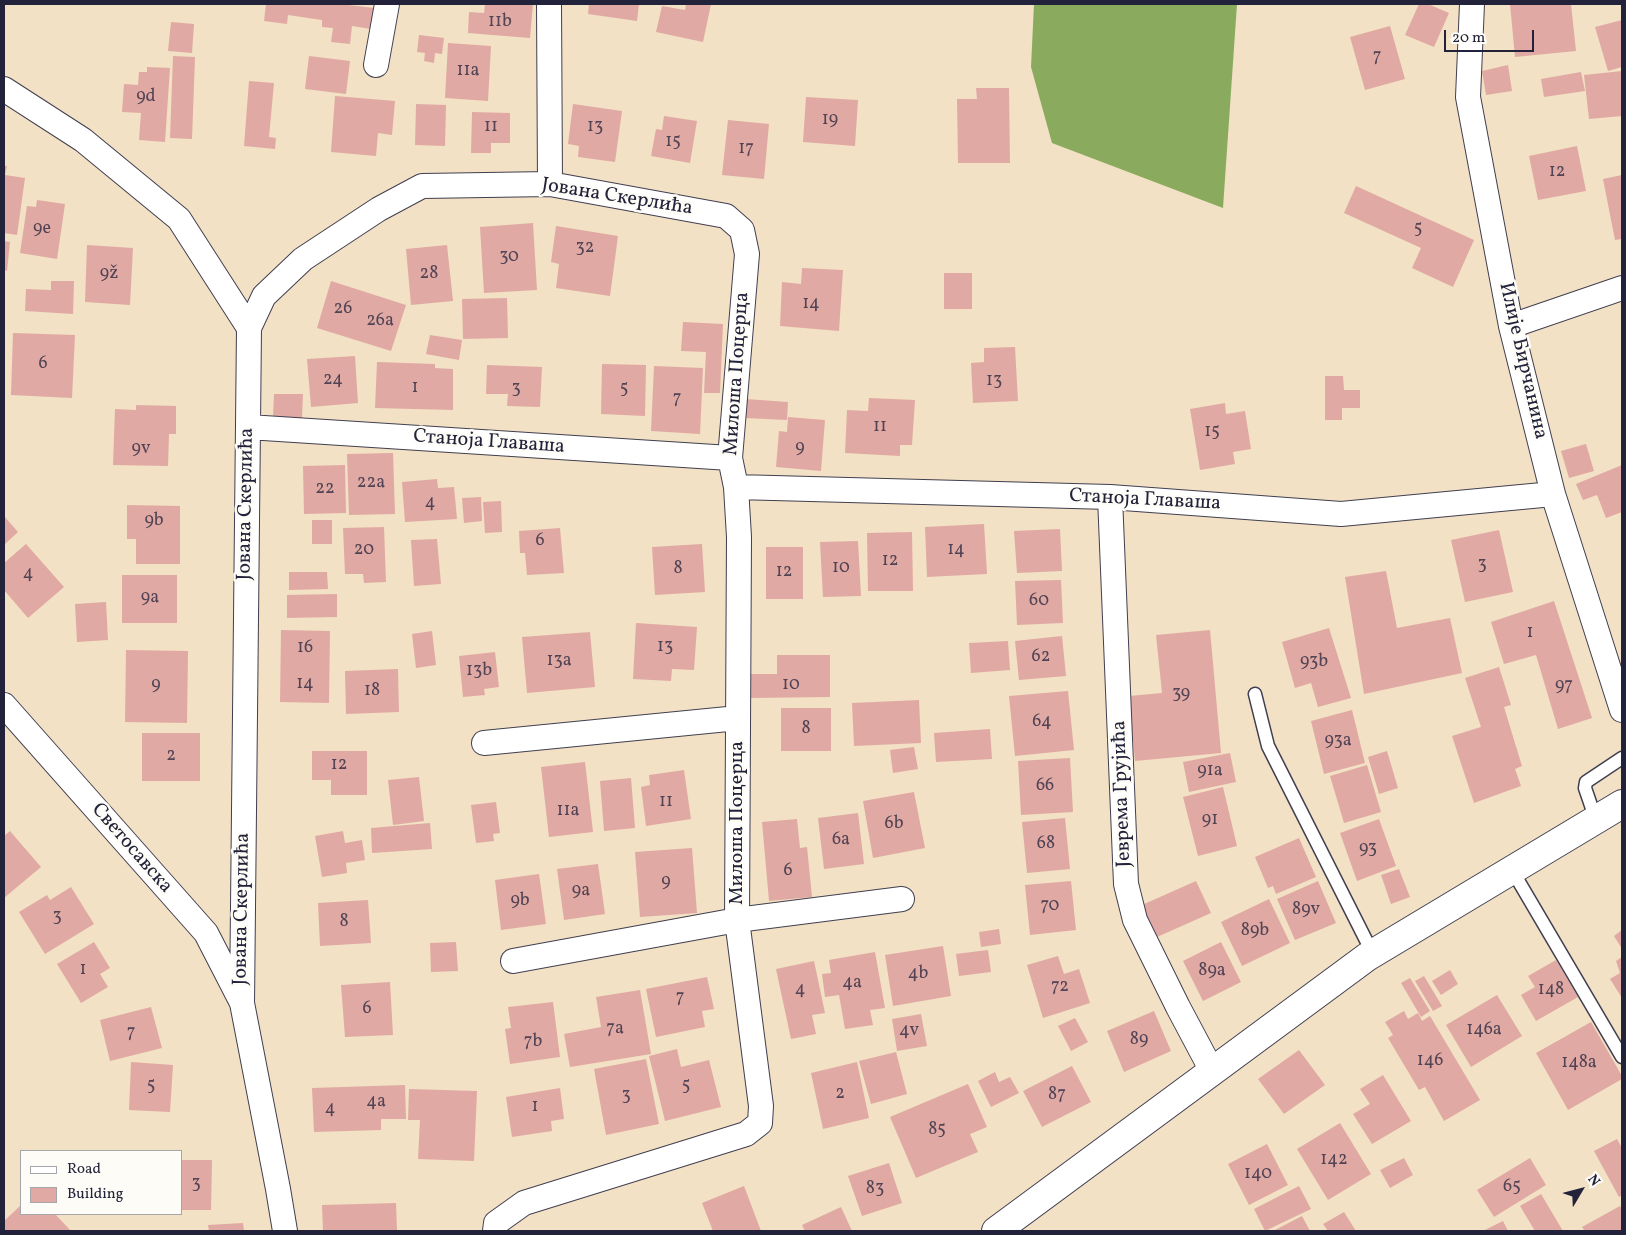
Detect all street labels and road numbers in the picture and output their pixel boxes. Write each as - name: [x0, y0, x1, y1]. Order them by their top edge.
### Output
- street label: Јована Скерлића: [540, 174, 694, 222]
- street label: Илије Бирчанина: [1492, 280, 1552, 442]
- street label: Милоша Поцерца: [720, 291, 756, 457]
- street label: Станоја Главаша: [412, 426, 566, 460]
- street label: Јована Скерлића: [234, 427, 260, 581]
- street label: Станоја Главаша: [1068, 485, 1222, 517]
- street label: Јеврема Грујића: [1108, 720, 1138, 868]
- street label: Милоша Поцерца: [726, 741, 750, 905]
- street label: Светосавска: [85, 799, 177, 899]
- street label: Јована Скерлића: [230, 832, 256, 986]

